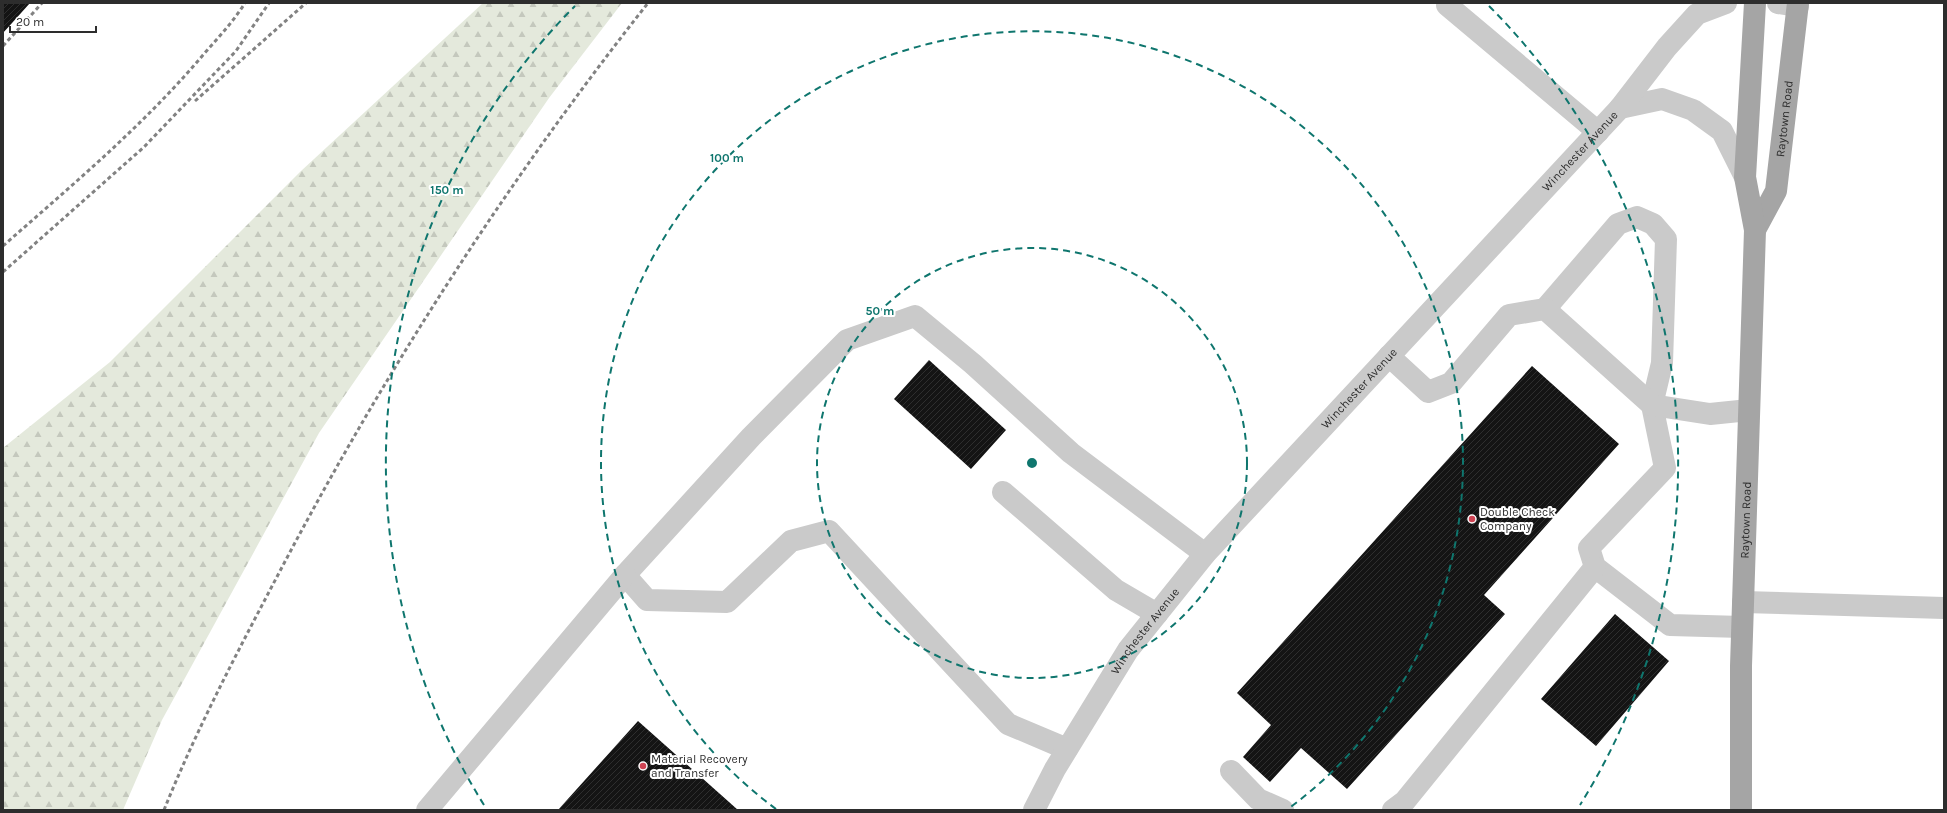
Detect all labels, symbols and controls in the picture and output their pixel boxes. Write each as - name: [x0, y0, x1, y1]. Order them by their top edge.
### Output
- scale bar: [10, 8, 96, 34]
- text: 20 m: [16, 15, 44, 29]
- street label: Raytown Road: [1773, 80, 1796, 158]
- street label: Winchester Avenue: [1539, 108, 1621, 194]
- text: 100 m: [710, 151, 744, 165]
- text: 150 m: [430, 183, 464, 197]
- text: 50 m: [866, 304, 895, 318]
- street label: Winchester Avenue: [1318, 345, 1400, 432]
- centre of rings: [1025, 456, 1039, 470]
- street label: Raytown Road: [1737, 481, 1754, 559]
- place label: Double Check Company: [1480, 505, 1555, 533]
- marker: Double Check Company: [1467, 514, 1477, 524]
- street label: Winchester Avenue: [1108, 585, 1182, 677]
- place label: Material Recovery and Transfer: [651, 752, 748, 780]
- marker: Material Recovery and Transfer: [638, 761, 648, 771]

